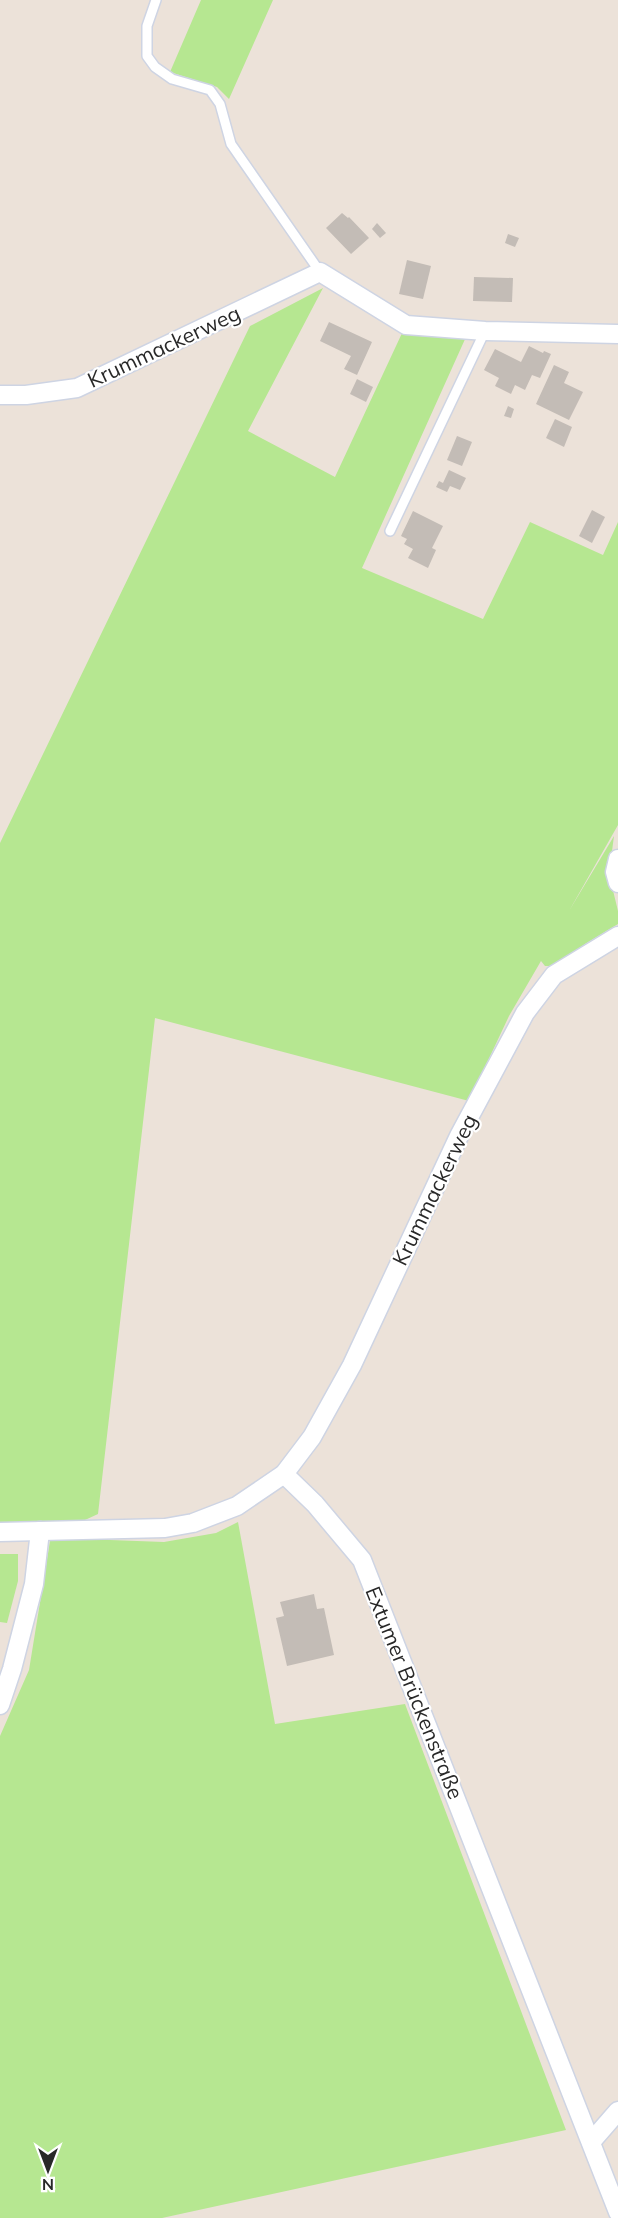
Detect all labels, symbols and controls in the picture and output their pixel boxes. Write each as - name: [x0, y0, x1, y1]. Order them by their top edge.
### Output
- street label: Krummackerweg: [83, 299, 244, 393]
- street label: Krummackerweg: [386, 1110, 482, 1270]
- street label: Extumer Brückenstraße: [360, 1582, 470, 1803]
- north arrow: [18, 2140, 78, 2200]
- text: N: [42, 2175, 54, 2195]

